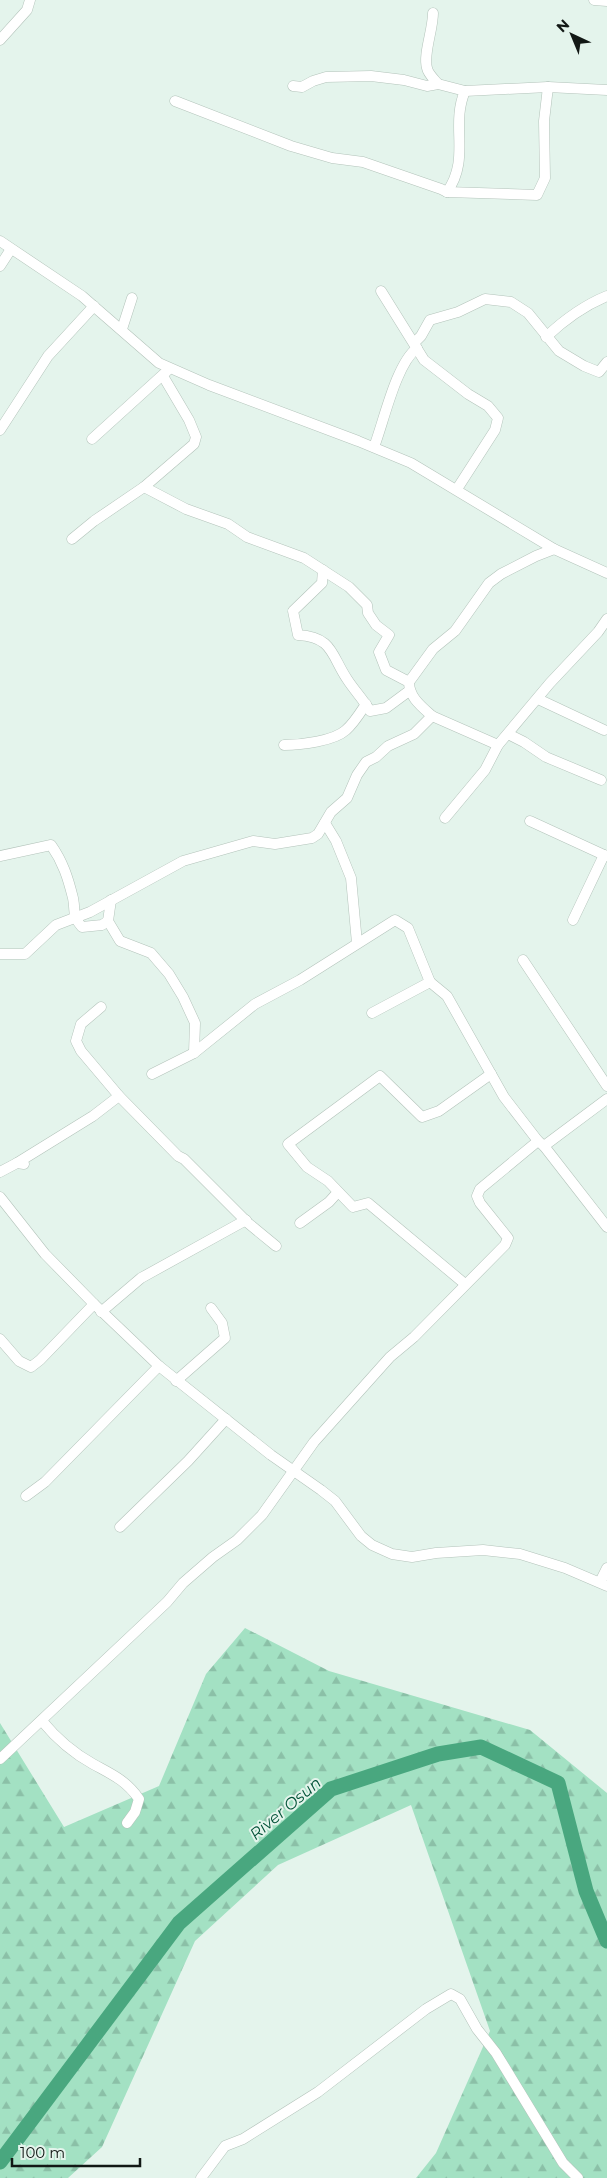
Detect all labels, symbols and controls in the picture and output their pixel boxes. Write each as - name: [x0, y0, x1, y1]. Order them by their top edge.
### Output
- north arrow: [547, 10, 597, 60]
- text: N: [553, 15, 573, 36]
- water label: River Osun: [246, 1773, 325, 1844]
- scale bar: [12, 2136, 140, 2168]
- text: 100 m: [20, 2143, 65, 2162]

